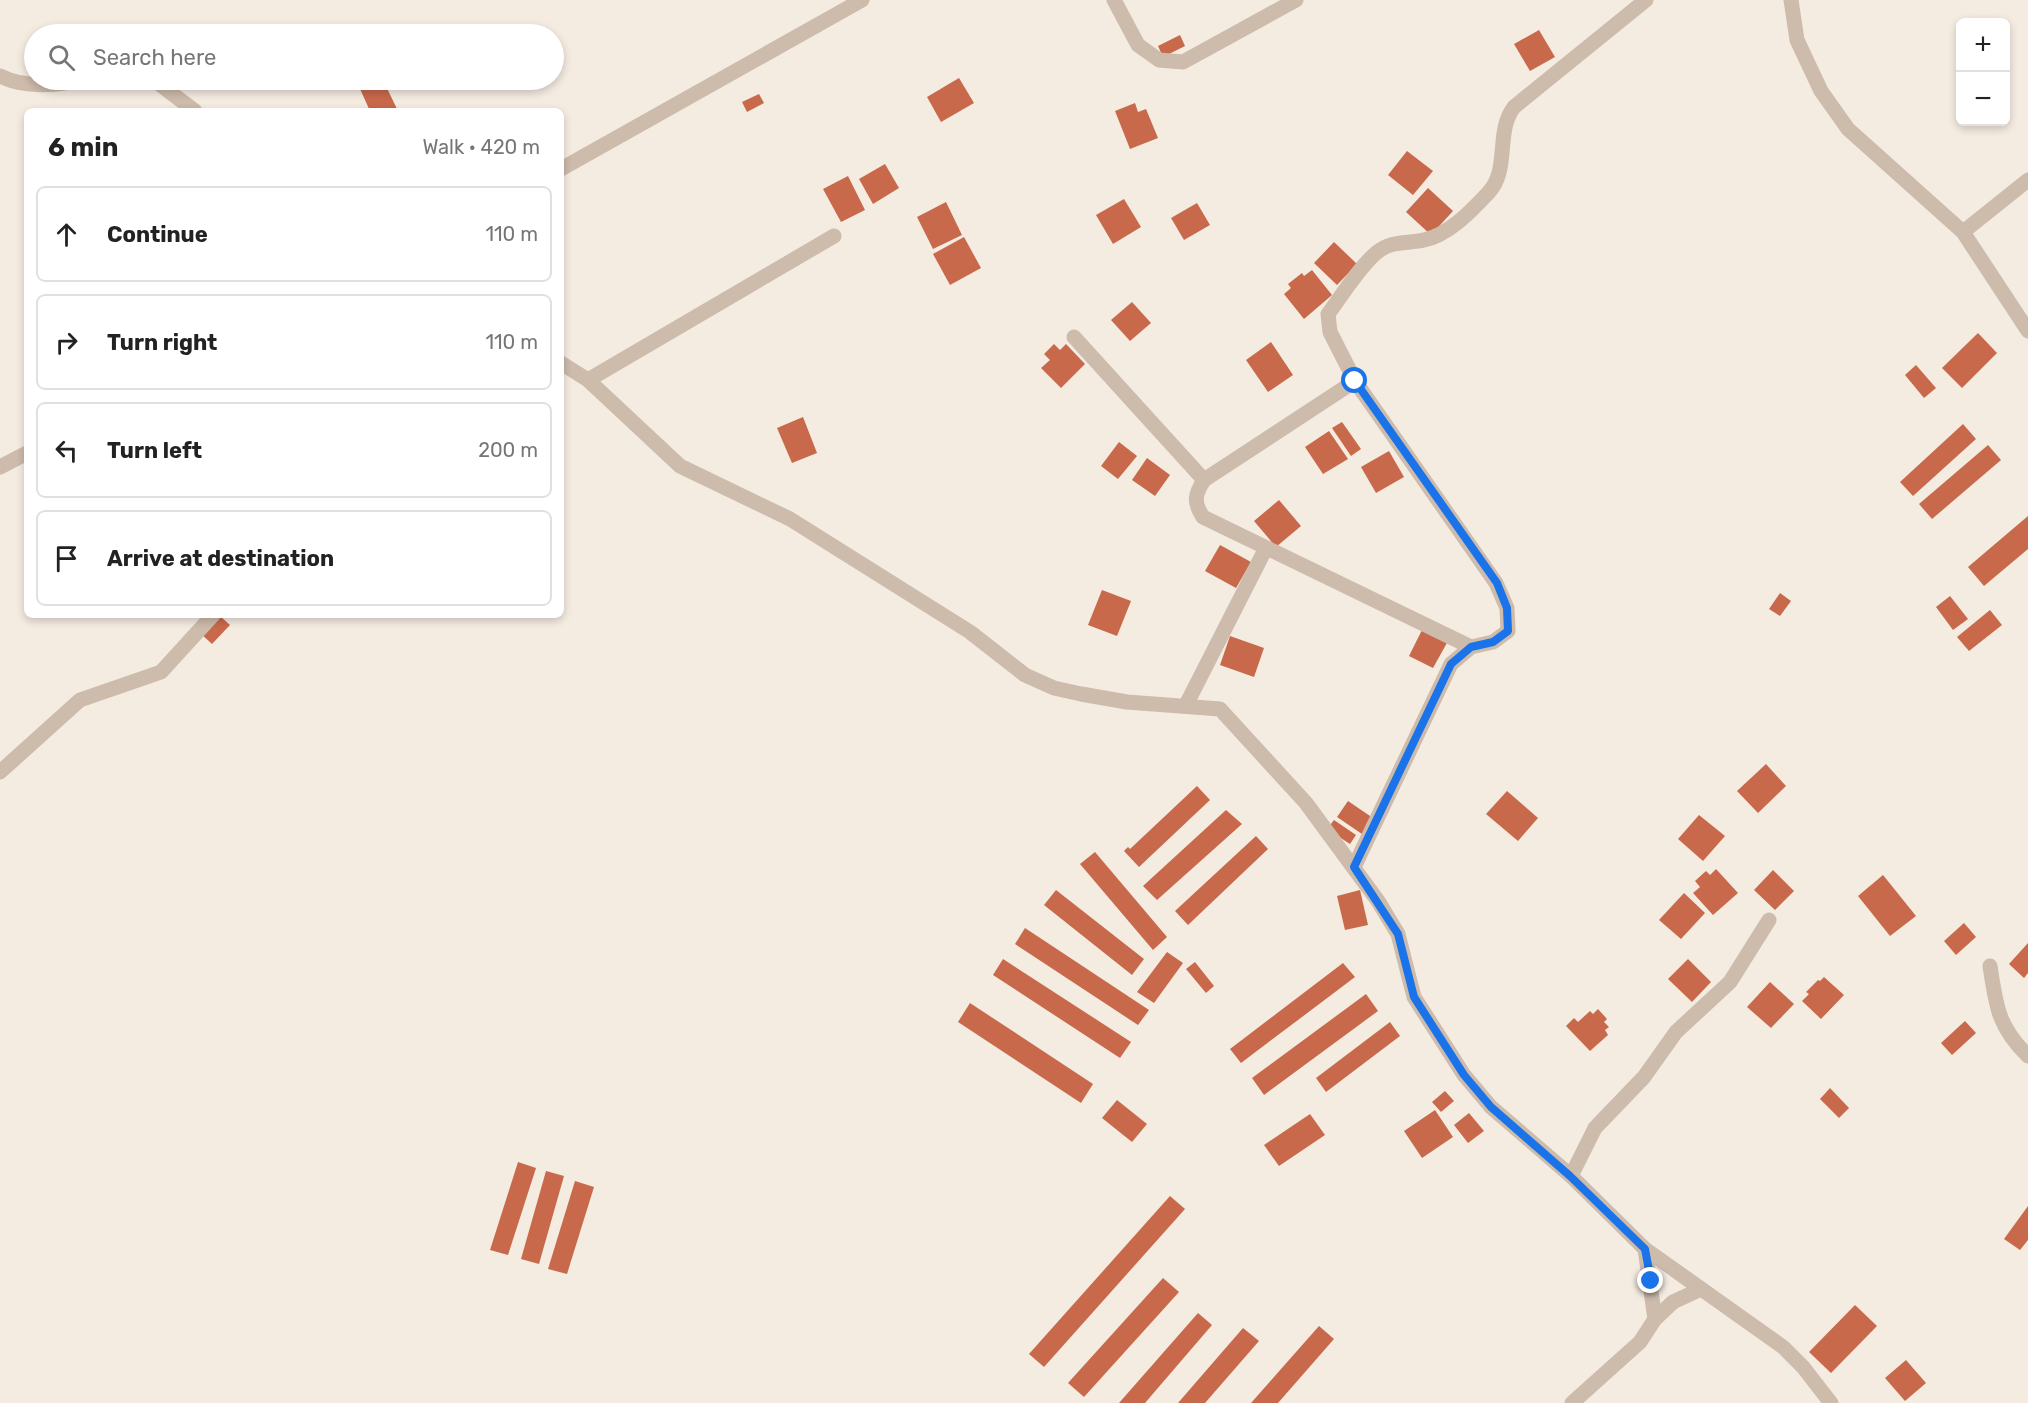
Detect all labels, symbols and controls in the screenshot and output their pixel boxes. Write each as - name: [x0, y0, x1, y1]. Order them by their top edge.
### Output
- map controls: [1956, 18, 2010, 126]
- button: +: [1956, 18, 2010, 72]
- search box: [24, 24, 564, 90]
- icon: search: [45, 41, 78, 74]
- text: Search here: [93, 44, 216, 71]
- button: −: [1956, 72, 2010, 126]
- text: 6 min: [48, 132, 118, 163]
- text: Walk · 420 m: [422, 135, 540, 159]
- icon: ahead: [50, 218, 83, 251]
- text: Continue: [107, 221, 208, 248]
- text: 110 m: [486, 222, 538, 246]
- icon: right: [50, 326, 83, 359]
- text: Turn right: [107, 329, 217, 356]
- text: 110 m: [486, 330, 538, 354]
- route start: [1341, 367, 1367, 393]
- icon: left: [50, 434, 83, 467]
- text: Turn left: [107, 437, 202, 464]
- text: 200 m: [478, 438, 538, 462]
- icon: arrive: [50, 542, 83, 575]
- text: Arrive at destination: [107, 545, 334, 572]
- route end: [1637, 1267, 1663, 1293]

